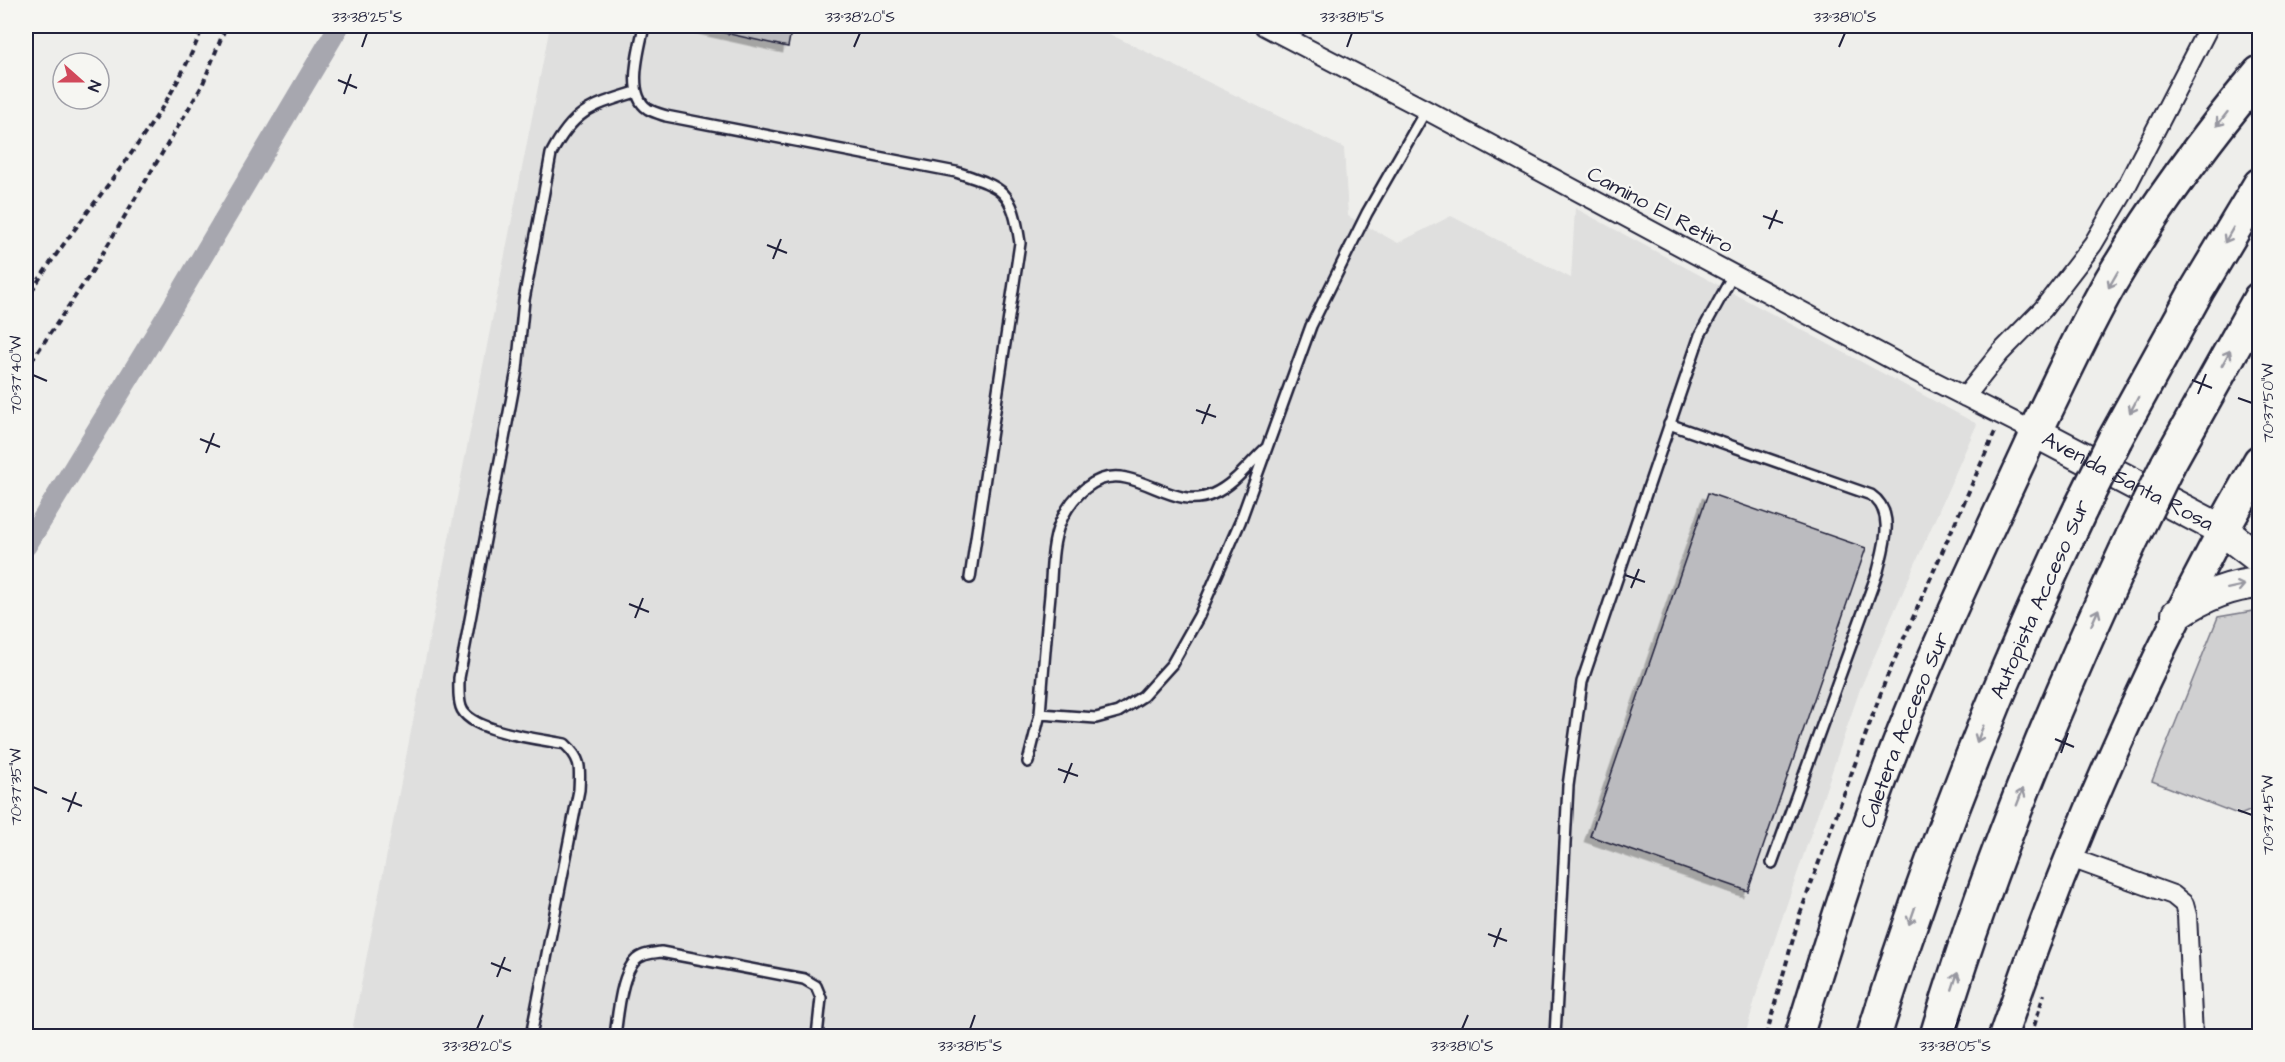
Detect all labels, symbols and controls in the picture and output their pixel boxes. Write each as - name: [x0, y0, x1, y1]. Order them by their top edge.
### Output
- text: 33°38'25"S: [332, 7, 403, 28]
- text: 33°38'20"S: [825, 7, 895, 28]
- text: 33°38'15"S: [1320, 7, 1384, 28]
- text: 33°38'10"S: [1814, 7, 1877, 28]
- north arrow: [51, 51, 111, 111]
- text: N: [82, 77, 106, 95]
- one-way arrow: [2216, 110, 2229, 126]
- street label: Camino El Retiro: [1582, 159, 1738, 261]
- one-way arrow: [2223, 226, 2235, 243]
- one-way arrow: [2106, 271, 2118, 288]
- text: 70°37'40"W: [6, 336, 27, 414]
- one-way arrow: [2221, 349, 2232, 367]
- text: 70°37'50"W: [2258, 363, 2279, 443]
- one-way arrow: [2128, 395, 2139, 413]
- street label: Avenida Santa Rosa: [2037, 424, 2219, 538]
- street label: Autopista Acceso Sur: [1983, 494, 2098, 704]
- one-way arrow: [2226, 580, 2245, 592]
- one-way arrow: [2090, 609, 2101, 627]
- street label: Caletera Acceso Sur: [1852, 627, 1956, 832]
- one-way arrow: [1974, 724, 1985, 742]
- text: 70°37'35"W: [6, 748, 27, 826]
- text: 70°37'45"W: [2258, 775, 2279, 855]
- one-way arrow: [2015, 788, 2026, 807]
- one-way arrow: [1906, 906, 1917, 925]
- one-way arrow: [1950, 972, 1961, 991]
- text: 33°38'20"S: [442, 1036, 512, 1057]
- text: 33°38'15"S: [938, 1036, 1002, 1057]
- text: 33°38'10"S: [1431, 1036, 1494, 1057]
- text: 33°38'05"S: [1919, 1036, 1991, 1057]

